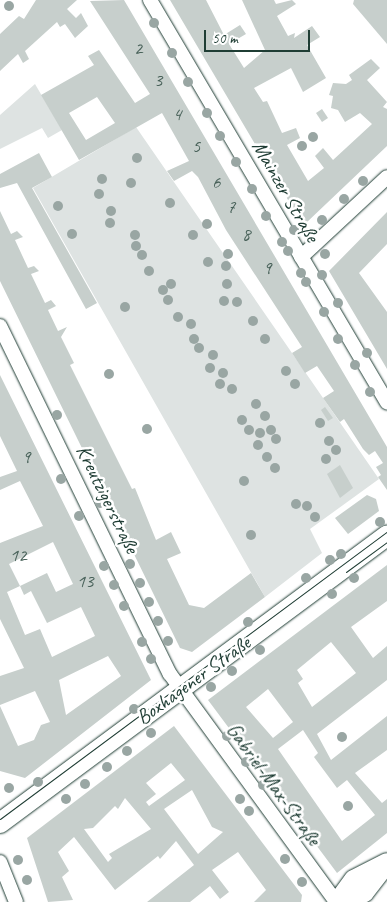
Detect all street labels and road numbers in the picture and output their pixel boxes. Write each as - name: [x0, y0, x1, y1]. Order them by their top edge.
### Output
- street label: Mainzer Straße: [247, 136, 325, 246]
- street label: Kreutzigerstraße: [71, 441, 145, 557]
- street label: Boxhagener Straße: [131, 630, 255, 730]
- street label: Gabriel-Max-Straße: [221, 718, 327, 850]

